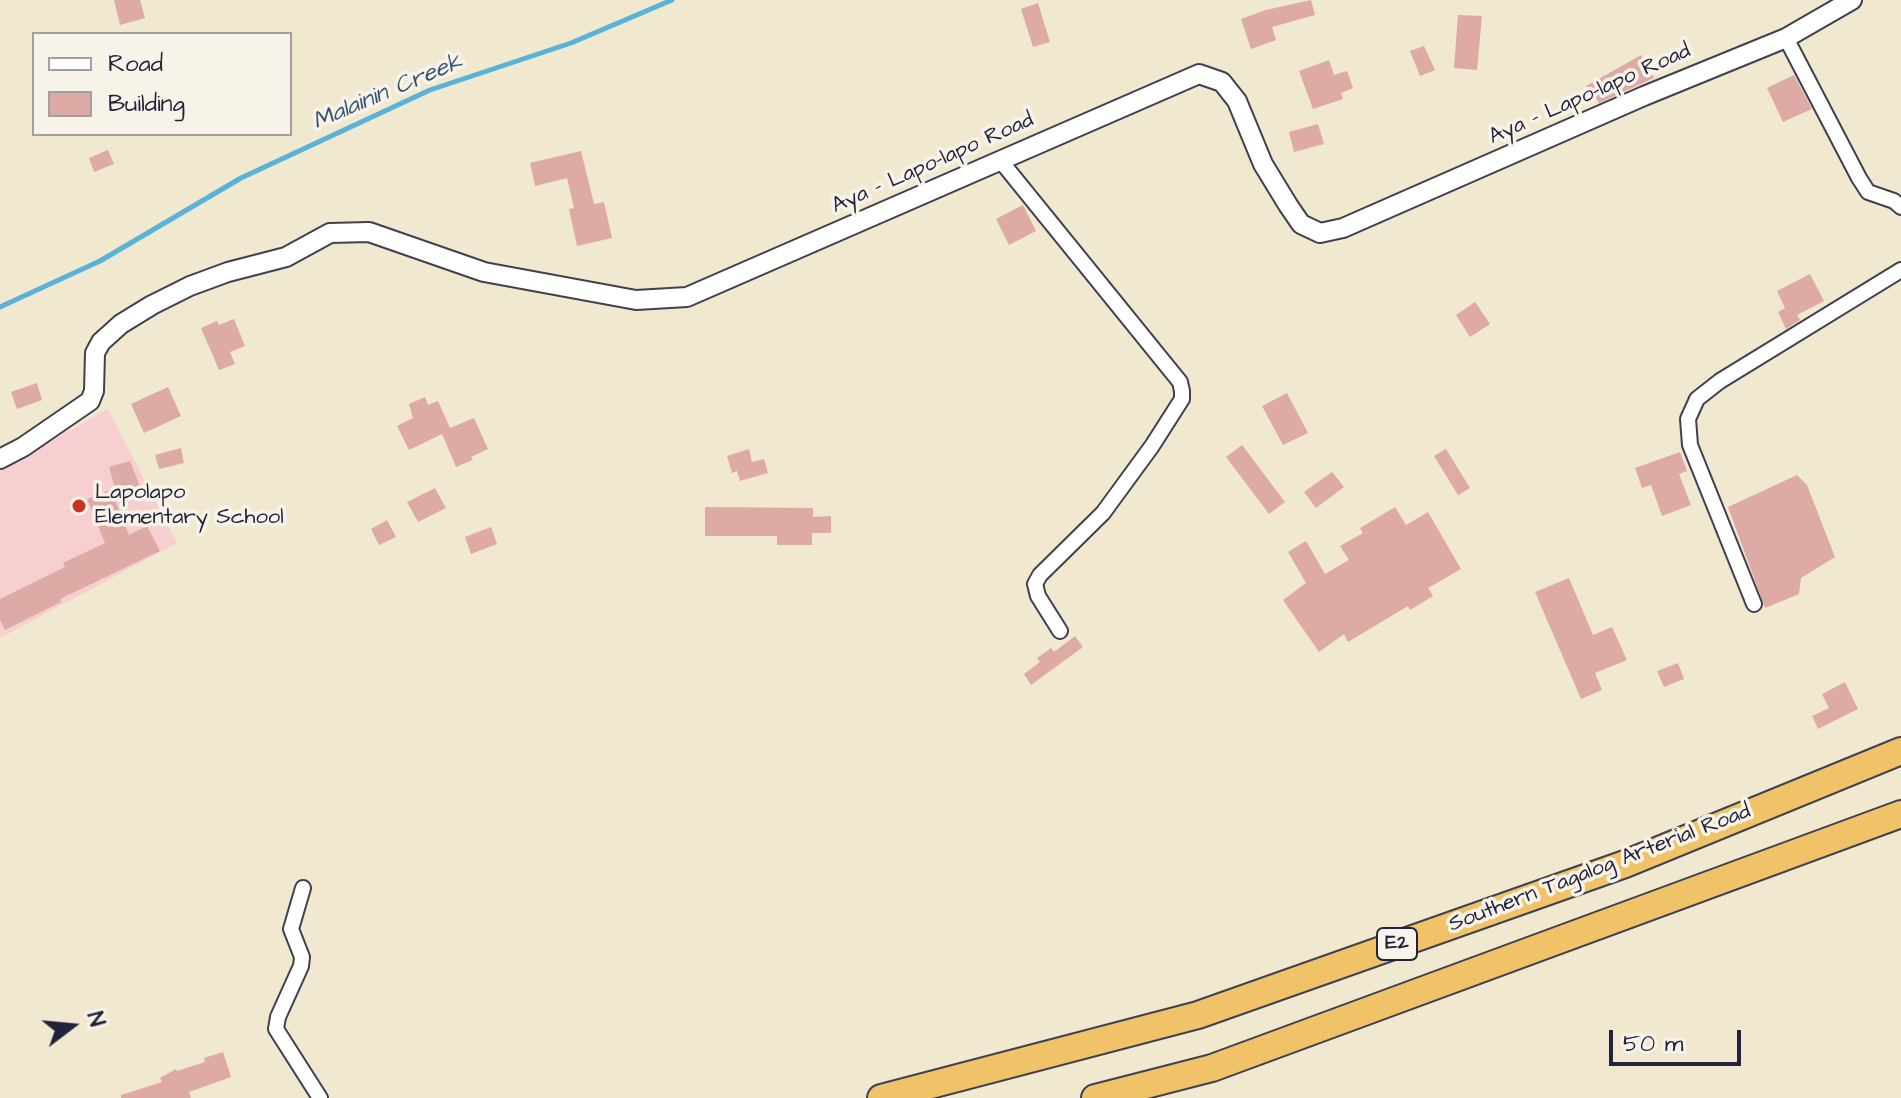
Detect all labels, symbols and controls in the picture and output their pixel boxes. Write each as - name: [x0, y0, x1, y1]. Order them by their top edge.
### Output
- legend: [32, 32, 292, 136]
- street label: Aya - Lapo-lapo Road: [1485, 39, 1695, 151]
- text: Road: [108, 47, 163, 81]
- water label: Malainin Creek: [309, 49, 467, 137]
- text: Building: [108, 87, 185, 121]
- street label: Aya - Lapo-lapo Road: [828, 108, 1038, 220]
- place label: Lapolapo Elementary School: [95, 480, 284, 532]
- marker: Lapolapo Elementary School: [70, 497, 88, 515]
- street label: Southern Tagalog Arterial Road: [1445, 799, 1755, 939]
- road number: E2: [1377, 928, 1417, 960]
- north arrow: [32, 986, 112, 1066]
- text: N: [79, 1008, 112, 1030]
- scale bar: [1613, 1014, 1745, 1064]
- text: 50 m: [1623, 1027, 1683, 1061]

